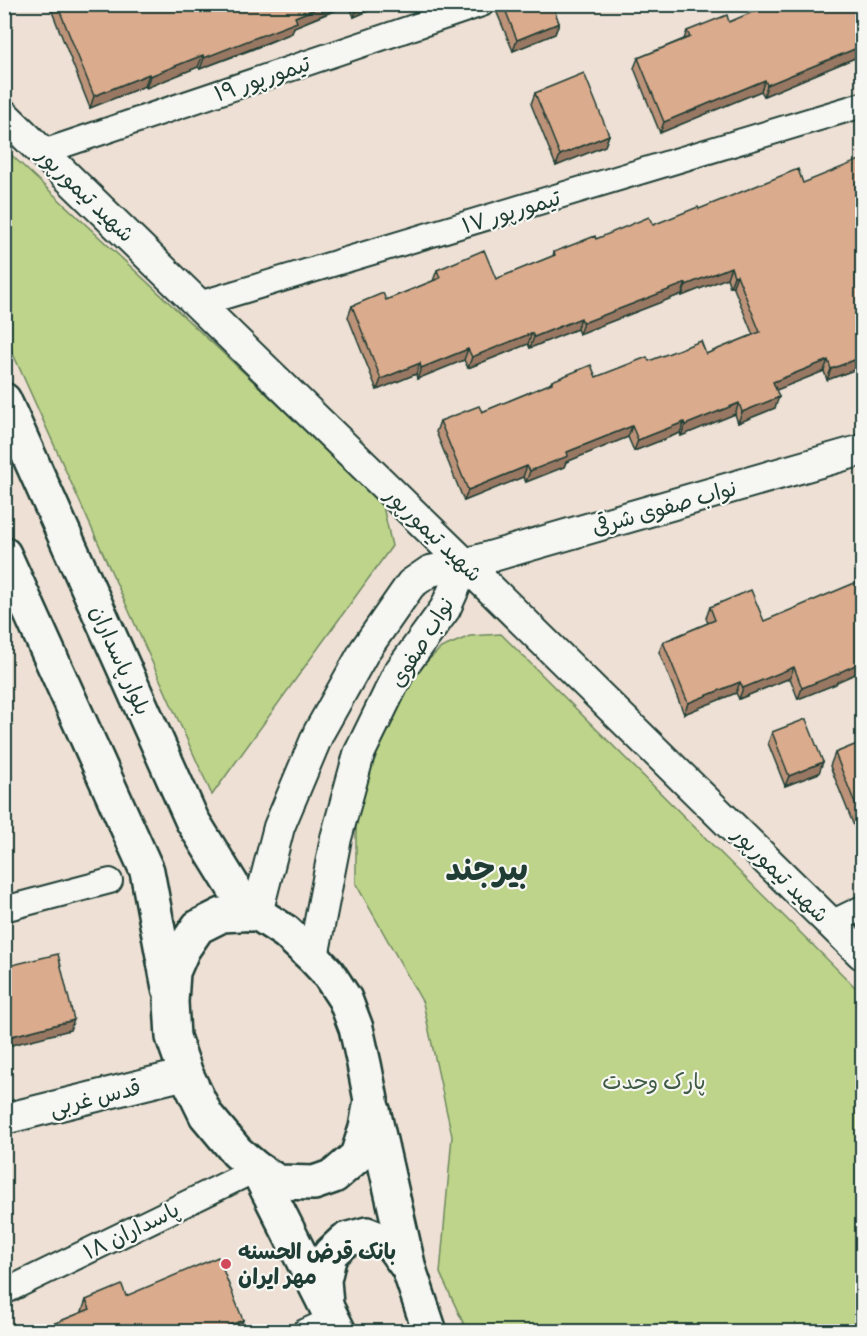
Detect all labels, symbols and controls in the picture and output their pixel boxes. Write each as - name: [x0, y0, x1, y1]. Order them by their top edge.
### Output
- street label: تیمورپور ۱۹: [211, 49, 315, 108]
- street label: شهید تیمورپور: [30, 140, 140, 248]
- street label: تیمورپور ۱۷: [459, 184, 564, 240]
- street label: نواب صفوی شرقی: [589, 474, 740, 541]
- street label: شهید تیمورپور: [378, 480, 488, 588]
- street label: نواب صفوی: [383, 592, 460, 692]
- street label: بلوار پاسداران: [83, 601, 157, 720]
- street label: شهید تیمورپور: [725, 820, 835, 929]
- district label: بیرجند: [446, 848, 528, 889]
- park label: پارک وحدت: [602, 1068, 706, 1096]
- street label: قدس غربی: [47, 1073, 144, 1123]
- street label: پاسداران ۱۸: [79, 1196, 184, 1266]
- place label: بانک قرض الحسنه مهر ایران: [238, 1238, 396, 1290]
- marker: بانک قرض الحسنه مهر ایران: [219, 1257, 233, 1271]

